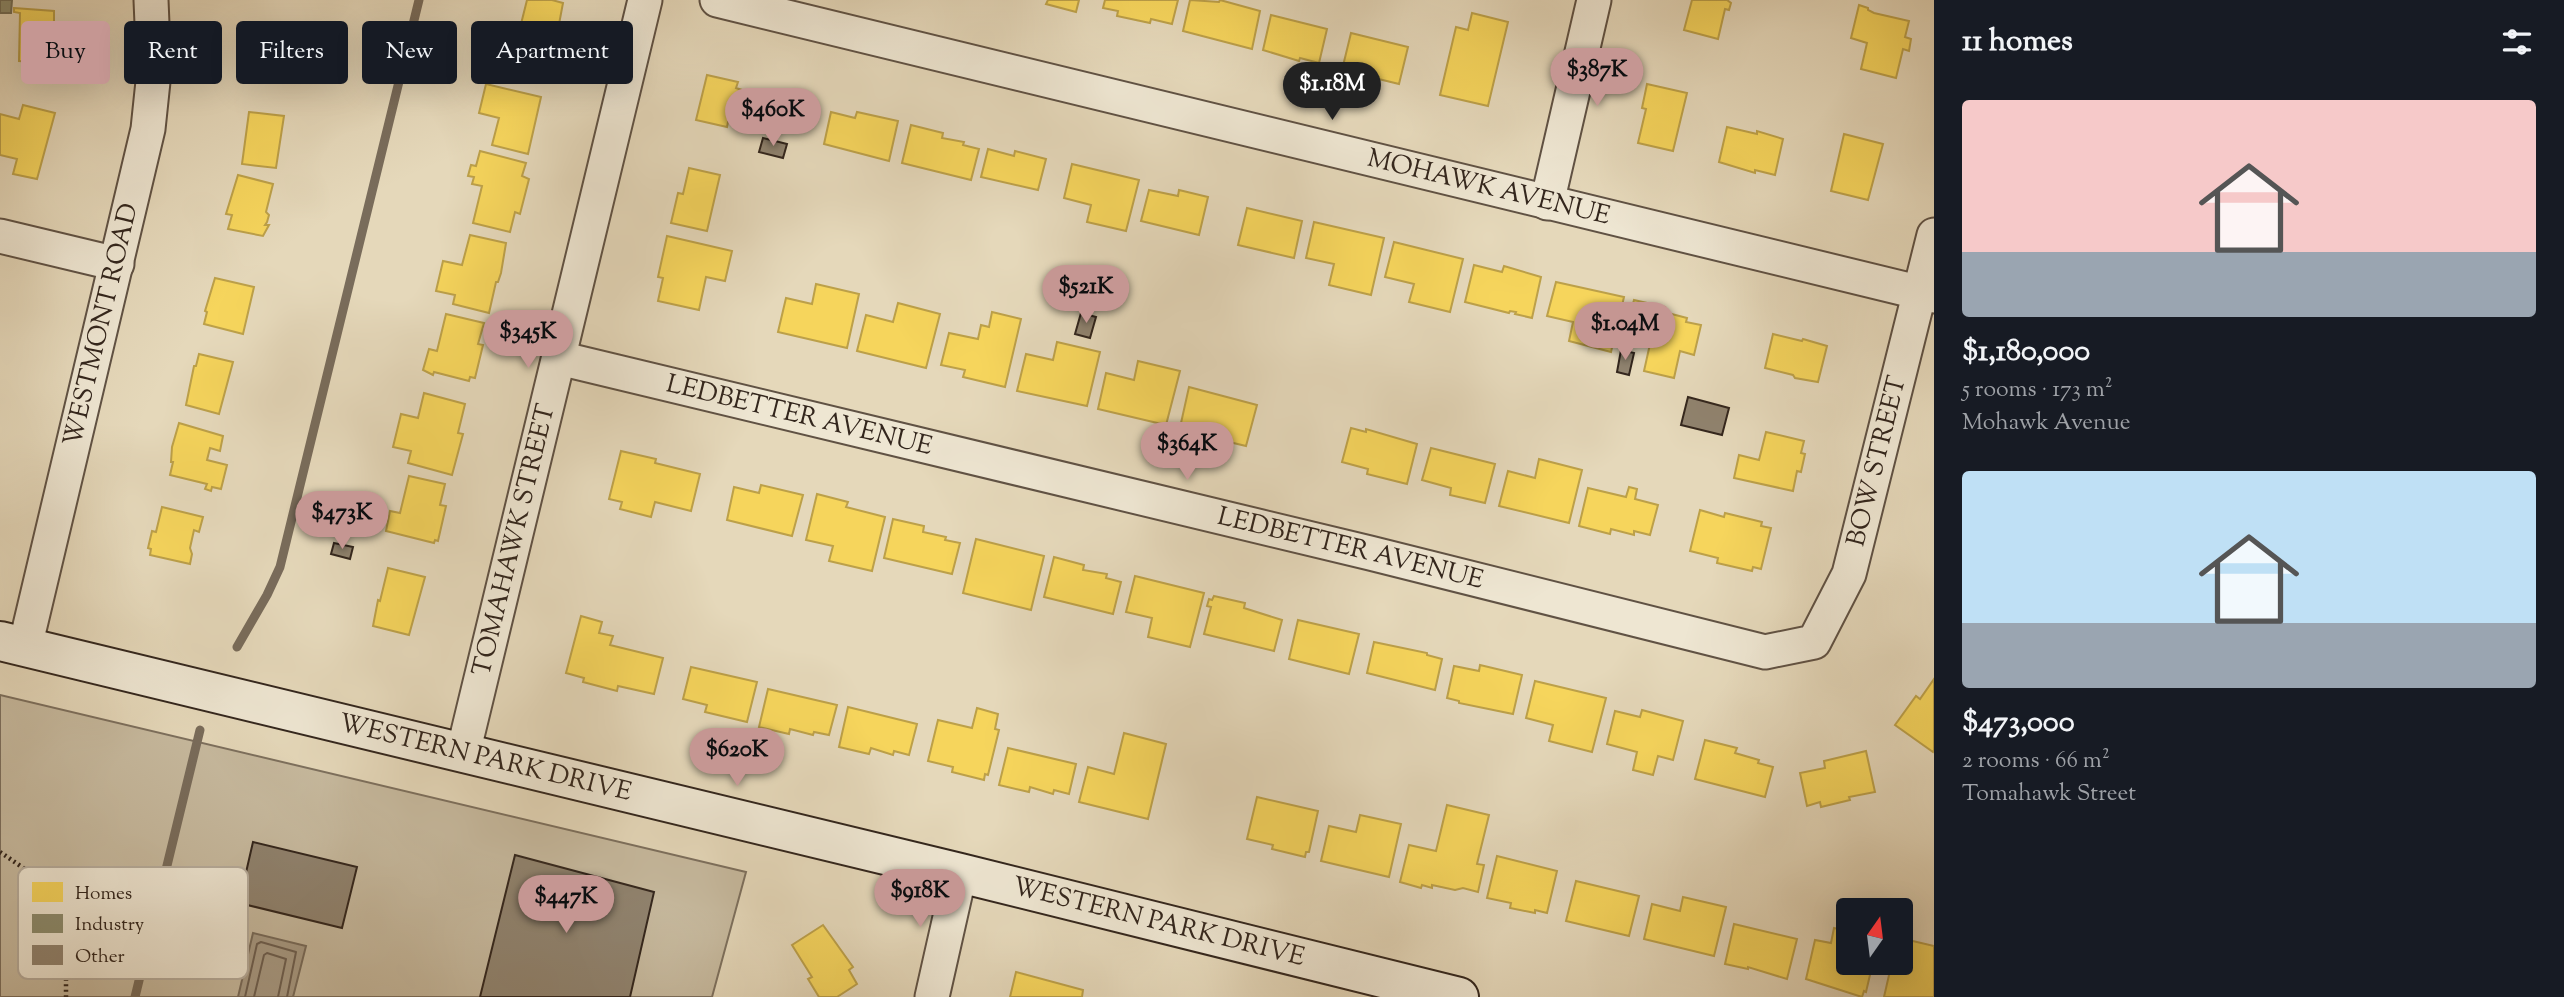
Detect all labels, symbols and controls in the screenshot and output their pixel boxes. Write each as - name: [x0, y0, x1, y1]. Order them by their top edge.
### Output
- chip: Buy: [21, 21, 110, 84]
- chip: Rent: [124, 21, 222, 84]
- chip: Filters: [236, 21, 348, 84]
- chip: New: [362, 21, 457, 84]
- chip: Apartment: [471, 21, 633, 84]
- text: 11 homes: [1962, 21, 2073, 64]
- icon: filters: [2498, 23, 2536, 61]
- pin: $387K: [1548, 48, 1646, 108]
- text: $387K: [1566, 54, 1628, 87]
- pin: $1.18M: [1275, 62, 1389, 122]
- text: $1.18M: [1299, 68, 1365, 101]
- pin: $460K: [724, 88, 822, 148]
- text: $460K: [741, 94, 805, 127]
- street label: MOHAWK AVENUE: [1363, 140, 1614, 235]
- icon: home: [2186, 145, 2312, 271]
- street label: WESTMONT ROAD: [55, 200, 148, 450]
- pin: $521K: [1037, 266, 1135, 325]
- text: $521K: [1058, 271, 1114, 304]
- pin: $1.04M: [1568, 302, 1682, 362]
- text: $1.04M: [1590, 308, 1660, 341]
- pin: $345K: [479, 310, 577, 370]
- text: $345K: [499, 316, 557, 349]
- text: $1,180,000: [1962, 331, 2090, 374]
- street label: LEDBETTER AVENUE: [662, 366, 936, 466]
- street label: BOW STREET: [1838, 372, 1916, 550]
- text: 5 rooms · 173 m²: [1962, 374, 2113, 407]
- street label: TOMAHAWK STREET: [464, 400, 565, 680]
- text: Mohawk Avenue: [1962, 407, 2130, 440]
- pin: $364K: [1138, 422, 1236, 482]
- text: $364K: [1157, 428, 1217, 461]
- pin: $473K: [293, 491, 391, 551]
- text: $473K: [311, 497, 373, 530]
- street label: LEDBETTER AVENUE: [1214, 498, 1487, 599]
- icon: home: [2186, 516, 2312, 642]
- text: $473,000: [1962, 702, 2075, 745]
- street label: WESTERN PARK DRIVE: [335, 705, 635, 812]
- pin: $620K: [688, 728, 786, 788]
- text: $620K: [705, 734, 769, 767]
- text: 2 rooms · 66 m²: [1962, 745, 2110, 778]
- text: Tomahawk Street: [1962, 778, 2136, 811]
- legend: [18, 867, 248, 979]
- street label: WESTERN PARK DRIVE: [1008, 868, 1309, 976]
- pin: $918K: [871, 870, 969, 929]
- text: $918K: [890, 875, 950, 908]
- pin: $447K: [517, 876, 615, 935]
- text: Homes: [75, 881, 132, 908]
- text: $447K: [534, 881, 598, 914]
- north arrow: [1836, 898, 1913, 975]
- map controls: [1836, 898, 1913, 975]
- text: Industry: [75, 912, 145, 939]
- text: Other: [75, 944, 125, 971]

